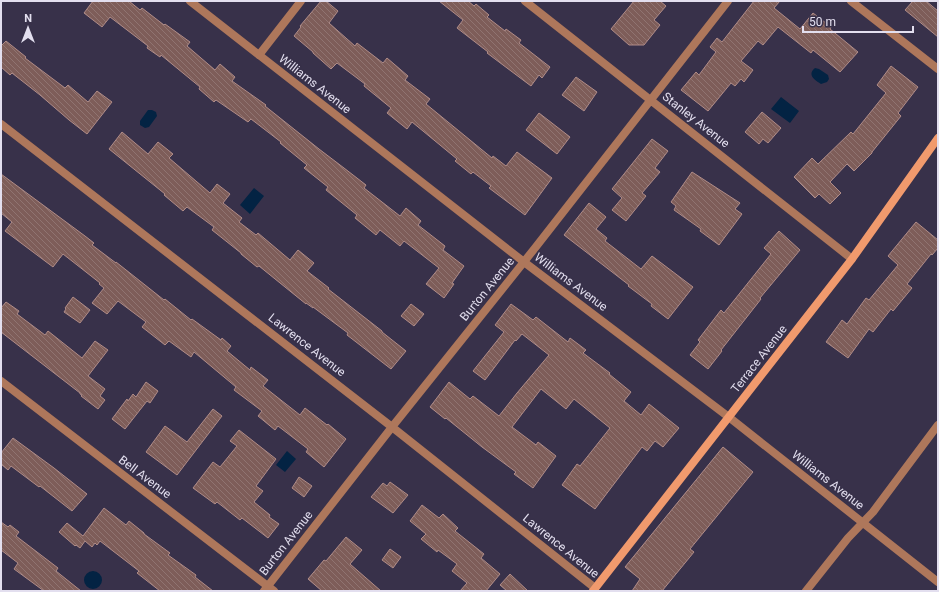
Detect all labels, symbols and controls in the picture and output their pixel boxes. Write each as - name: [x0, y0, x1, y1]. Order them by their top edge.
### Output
- north arrow: [8, 8, 48, 48]
- scale bar: [803, 8, 913, 34]
- text: N: [24, 12, 32, 25]
- text: 50 m: [809, 15, 836, 29]
- street label: Williams Avenue: [276, 51, 354, 117]
- street label: Stanley Avenue: [660, 89, 732, 151]
- street label: Williams Avenue: [532, 250, 610, 314]
- street label: Burton Avenue: [457, 254, 517, 324]
- street label: Lawrence Avenue: [266, 311, 348, 379]
- street label: Terrace Avenue: [728, 322, 790, 396]
- street label: Williams Avenue: [789, 447, 867, 513]
- street label: Bell Avenue: [116, 453, 174, 501]
- street label: Burton Avenue: [256, 508, 316, 578]
- street label: Lawrence Avenue: [520, 511, 602, 581]

